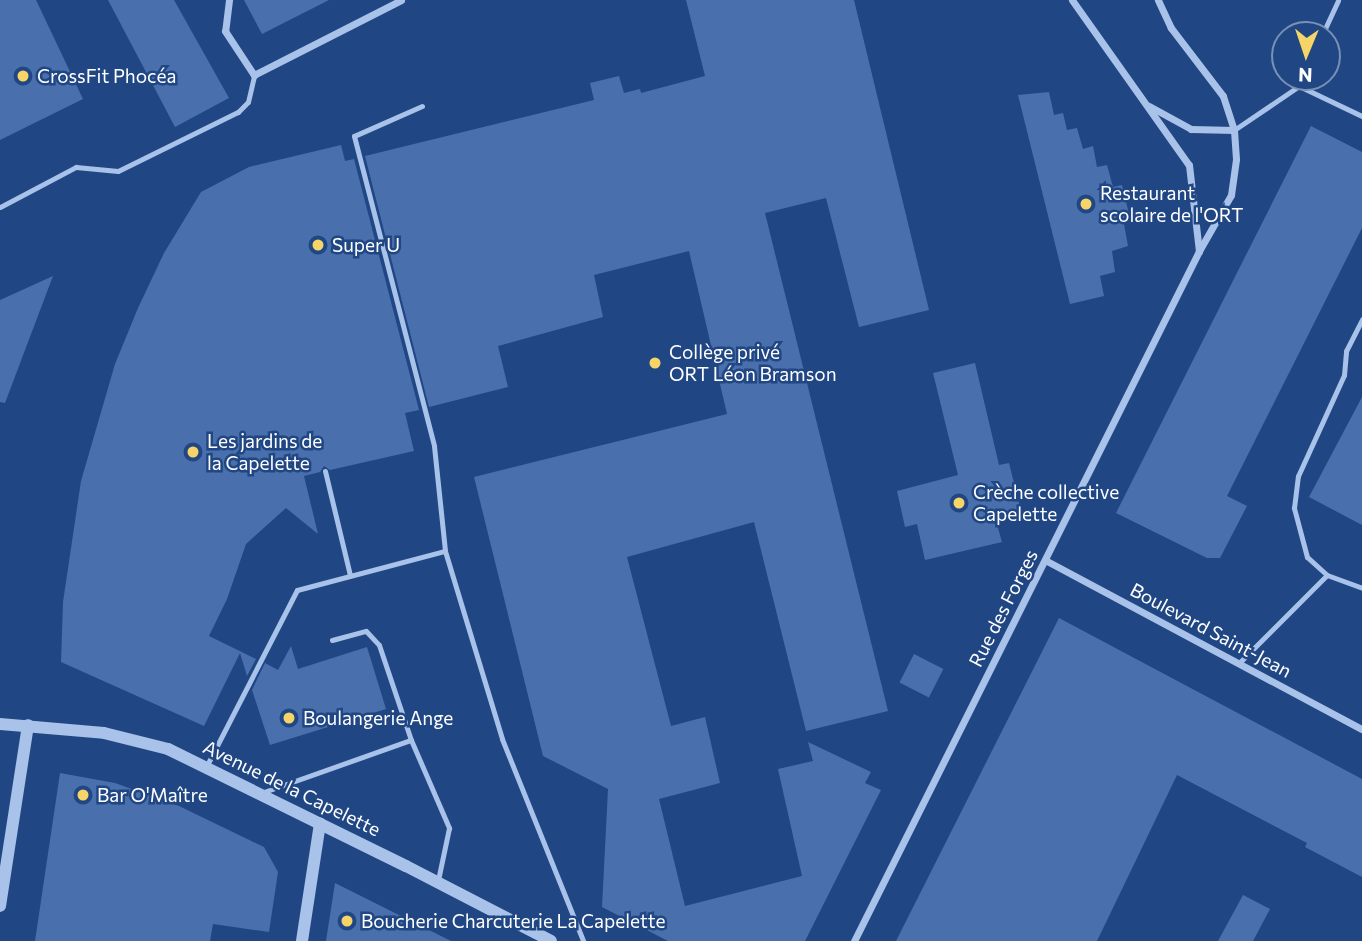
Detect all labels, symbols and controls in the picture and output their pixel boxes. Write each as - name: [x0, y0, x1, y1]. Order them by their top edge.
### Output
- north arrow: [1271, 21, 1341, 91]
- text: N: [1298, 64, 1313, 87]
- place label: CrossFit Phocéa: [37, 65, 176, 87]
- marker: CrossFit Phocéa: [15, 68, 31, 84]
- place label: Restaurant scolaire de l'ORT: [1100, 182, 1243, 226]
- marker: Restaurant scolaire de l'ORT: [1078, 196, 1094, 212]
- place label: Super U: [332, 234, 400, 256]
- marker: Super U: [310, 237, 326, 253]
- place label: Collège privé ORT Léon Bramson: [669, 341, 837, 385]
- marker: Collège privé ORT Léon Bramson: [647, 355, 663, 371]
- place label: Les jardins de la Capelette: [207, 430, 322, 474]
- marker: Les jardins de la Capelette: [185, 444, 201, 460]
- place label: Crèche collective Capelette: [973, 481, 1119, 525]
- marker: Crèche collective Capelette: [951, 495, 967, 511]
- street label: Rue des Forges: [964, 546, 1042, 670]
- street label: Boulevard Saint-Jean: [1127, 578, 1295, 682]
- place label: Boulangerie Ange: [303, 707, 453, 729]
- marker: Boulangerie Ange: [281, 710, 297, 726]
- street label: Avenue de la Capelette: [200, 735, 384, 841]
- place label: Bar O'Maître: [97, 784, 208, 806]
- marker: Bar O'Maître: [75, 787, 91, 803]
- place label: Boucherie Charcuterie La Capelette: [361, 910, 665, 932]
- marker: Boucherie Charcuterie La Capelette: [339, 913, 355, 929]

